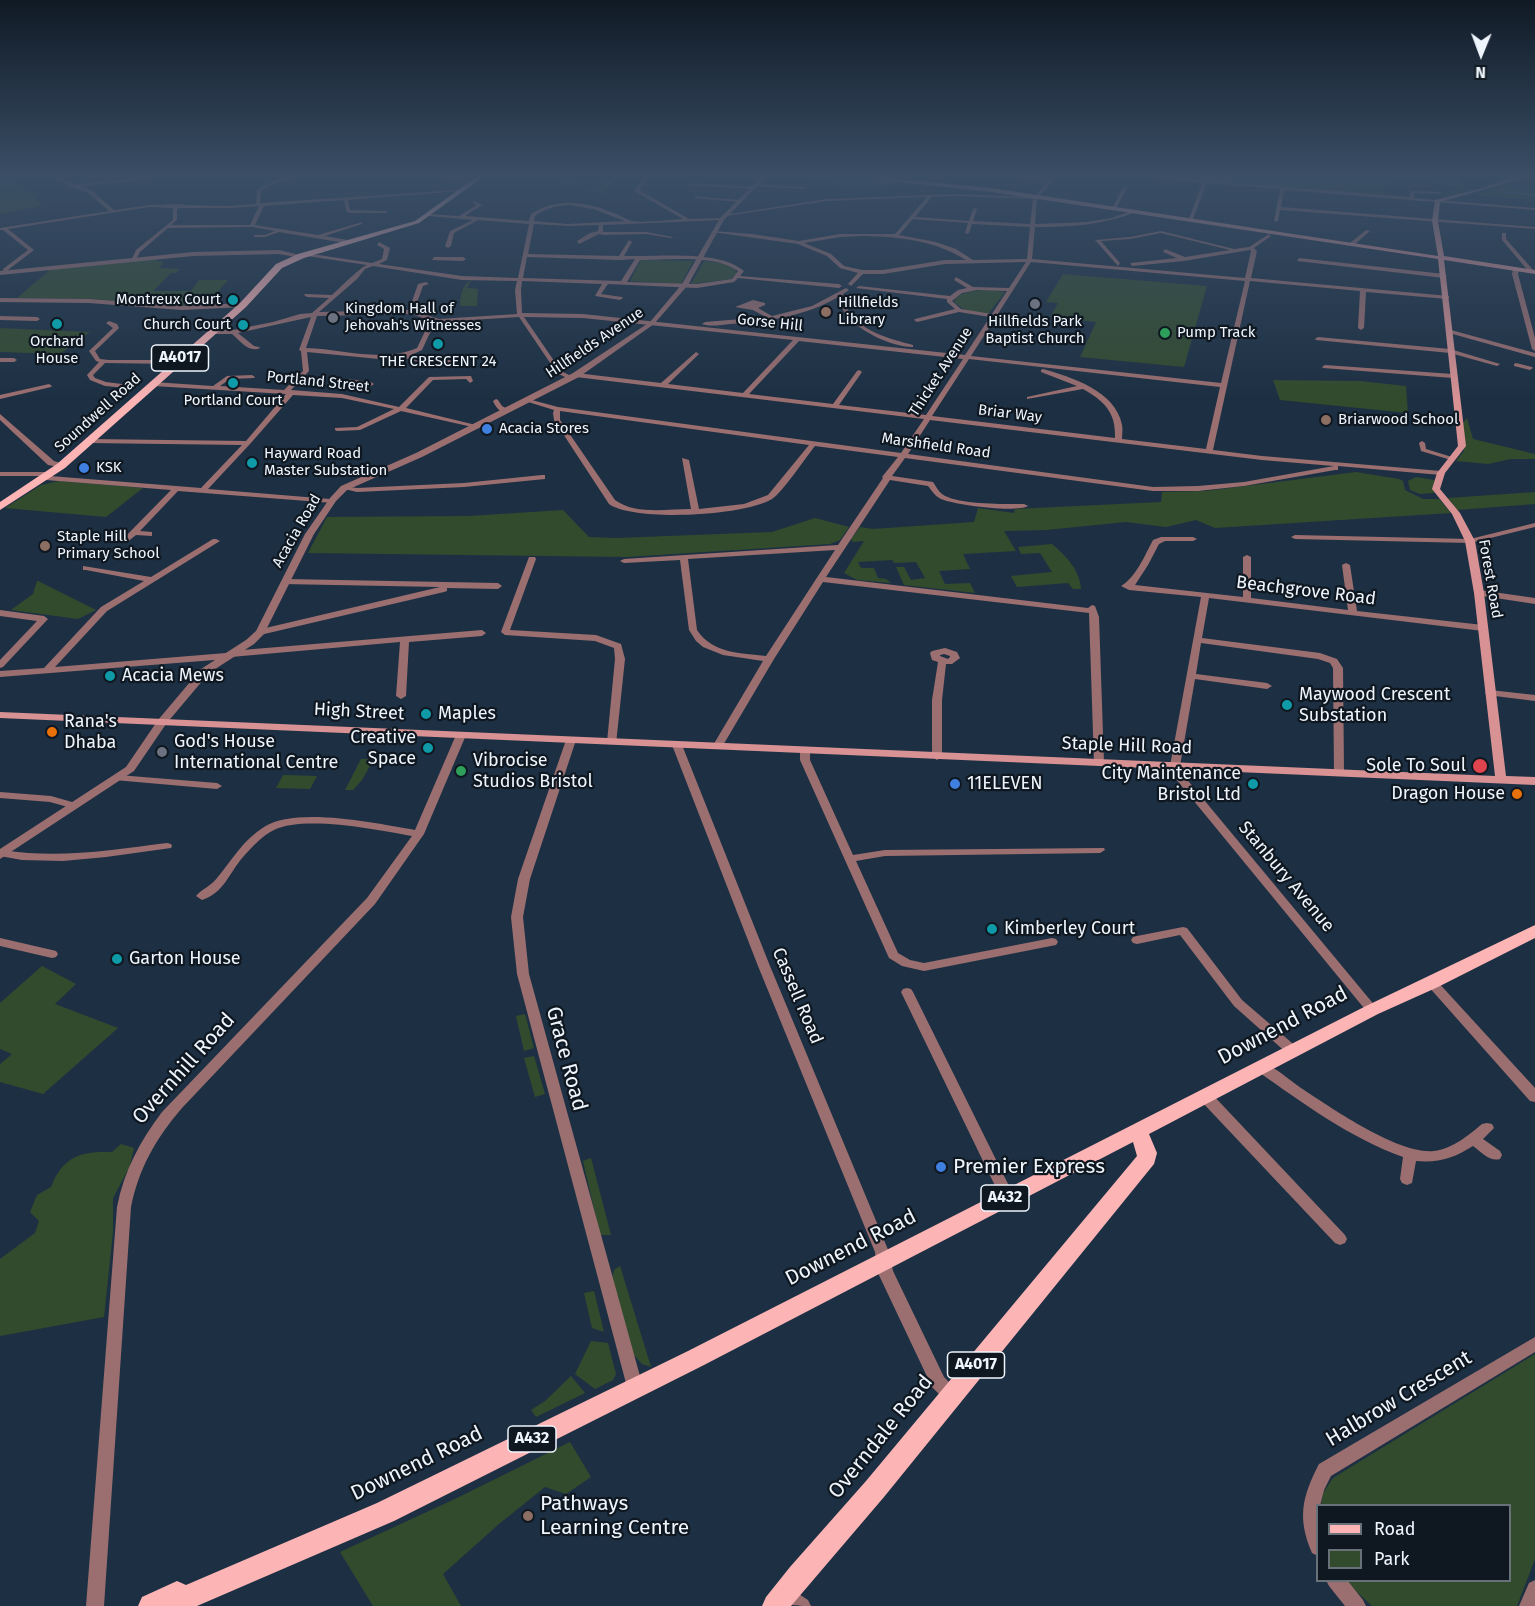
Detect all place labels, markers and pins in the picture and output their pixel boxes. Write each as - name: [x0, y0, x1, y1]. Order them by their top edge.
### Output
- place label: Montreux Court: [116, 291, 221, 309]
- marker: Montreux Court: [226, 293, 240, 307]
- place label: Hillfields Library: [838, 294, 898, 329]
- marker: Hillfields Park Baptist Church: [1028, 297, 1042, 311]
- place label: Kingdom Hall of Jehovah's Witnesses: [345, 300, 481, 335]
- marker: Hillfields Library: [819, 305, 833, 319]
- marker: Kingdom Hall of Jehovah's Witnesses: [326, 311, 340, 325]
- place label: Hillfields Park Baptist Church: [985, 313, 1085, 348]
- place label: Church Court: [143, 316, 231, 334]
- marker: Orchard House: [50, 317, 64, 331]
- marker: Church Court: [236, 318, 250, 332]
- place label: Pump Track: [1177, 324, 1255, 342]
- marker: Pump Track: [1158, 326, 1172, 340]
- place label: Orchard House: [30, 333, 84, 368]
- marker: THE CRESCENT 24: [431, 337, 445, 351]
- place label: THE CRESCENT 24: [380, 353, 496, 371]
- marker: Portland Court: [226, 376, 240, 390]
- place label: Portland Court: [183, 392, 283, 410]
- place label: Briarwood School: [1338, 411, 1458, 429]
- marker: Briarwood School: [1319, 413, 1333, 427]
- place label: Acacia Stores: [499, 420, 589, 438]
- marker: Acacia Stores: [480, 422, 494, 436]
- place label: Hayward Road Master Substation: [264, 445, 387, 480]
- marker: Hayward Road Master Substation: [245, 456, 259, 470]
- place label: KSK: [96, 459, 122, 477]
- marker: KSK: [77, 461, 91, 475]
- place label: Staple Hill Primary School: [57, 528, 160, 563]
- marker: Staple Hill Primary School: [38, 539, 52, 553]
- place label: Acacia Mews: [122, 665, 224, 687]
- marker: Acacia Mews: [103, 669, 117, 683]
- place label: Maywood Crescent Substation: [1299, 684, 1450, 726]
- marker: Maywood Crescent Substation: [1280, 698, 1294, 712]
- place label: Maples: [438, 703, 496, 725]
- marker: Maples: [419, 707, 433, 721]
- place label: Rana's Dhaba: [64, 711, 117, 754]
- marker: Rana's Dhaba: [45, 725, 59, 739]
- place label: Creative Space: [350, 727, 416, 770]
- place label: God's House International Centre: [174, 731, 338, 774]
- marker: Creative Space: [421, 741, 435, 755]
- marker: God's House International Centre: [155, 745, 169, 759]
- place label: Vibrocise Studios Bristol: [473, 750, 593, 792]
- place label: Sole To Soul: [1366, 755, 1466, 777]
- marker: Sole To Soul: [1471, 757, 1489, 775]
- place label: City Maintenance Bristol Ltd: [1101, 763, 1241, 806]
- marker: Vibrocise Studios Bristol: [454, 764, 468, 778]
- place label: 11ELEVEN: [967, 773, 1042, 795]
- marker: 11ELEVEN: [948, 777, 962, 791]
- marker: City Maintenance Bristol Ltd: [1246, 777, 1260, 791]
- place label: Dragon House: [1391, 783, 1505, 805]
- marker: Dragon House: [1510, 787, 1524, 801]
- place label: Kimberley Court: [1004, 918, 1135, 940]
- marker: Kimberley Court: [985, 922, 999, 936]
- place label: Garton House: [129, 948, 241, 970]
- marker: Garton House: [110, 952, 124, 966]
- place label: Premier Express: [953, 1154, 1105, 1180]
- marker: Premier Express: [934, 1160, 948, 1174]
- place label: Pathways Learning Centre: [540, 1491, 689, 1541]
- marker: Pathways Learning Centre: [521, 1509, 535, 1523]

